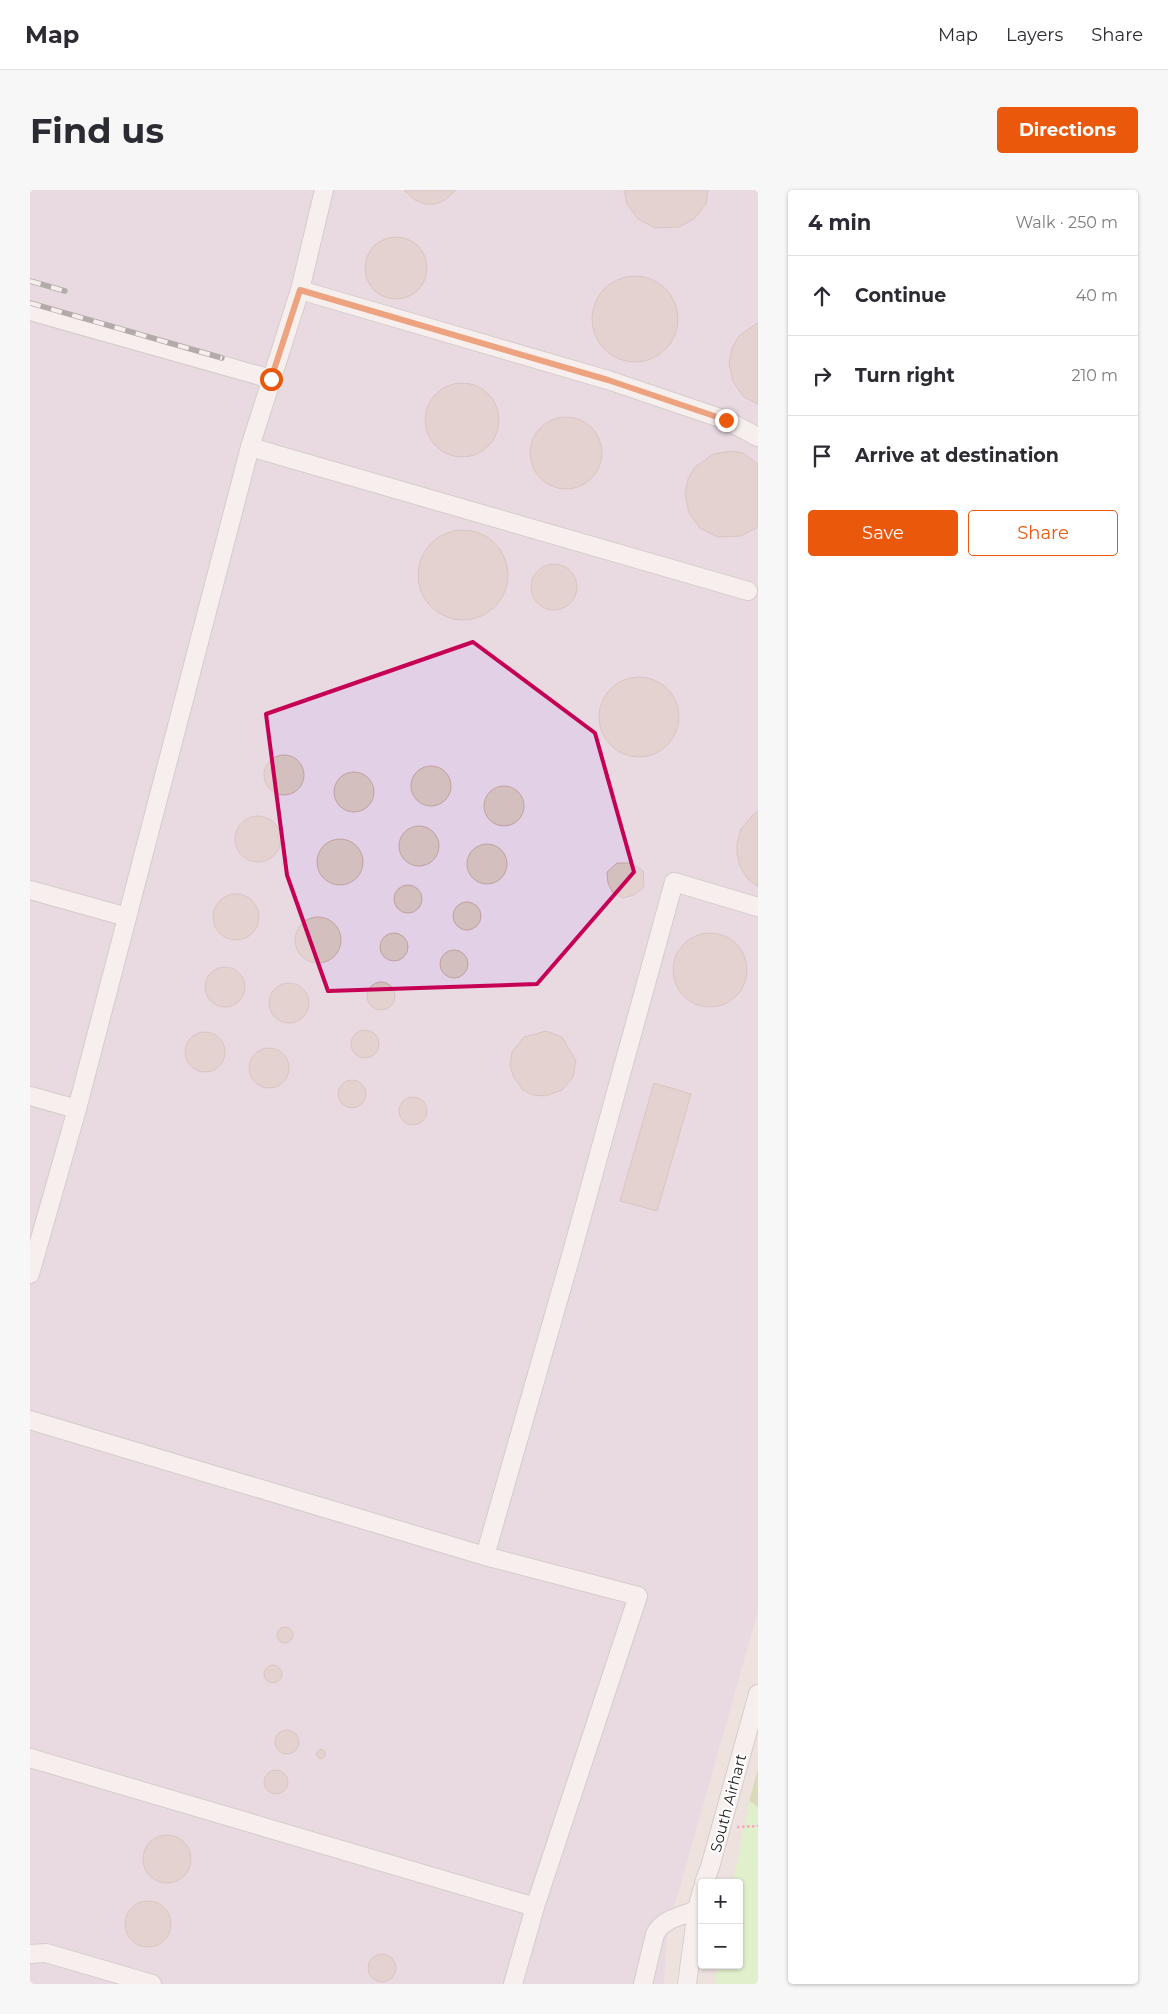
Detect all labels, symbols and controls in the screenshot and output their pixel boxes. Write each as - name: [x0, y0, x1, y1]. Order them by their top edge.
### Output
- text: Map: [25, 20, 79, 49]
- text: Map: [938, 24, 978, 46]
- text: Layers: [1006, 24, 1063, 46]
- text: Share: [1091, 24, 1143, 46]
- button: Directions: [997, 107, 1138, 153]
- text: Find us: [30, 109, 164, 152]
- text: 4 min: [808, 210, 871, 235]
- text: Walk · 250 m: [1015, 213, 1118, 232]
- icon: ahead: [808, 282, 836, 310]
- text: Continue: [855, 284, 946, 307]
- text: 40 m: [1076, 286, 1118, 305]
- icon: right: [808, 362, 836, 390]
- text: Turn right: [855, 364, 955, 387]
- text: 210 m: [1071, 366, 1118, 385]
- route start: [260, 368, 283, 391]
- route end: [715, 409, 738, 432]
- icon: arrive: [808, 442, 836, 470]
- text: Arrive at destination: [855, 444, 1059, 467]
- button: Save: [808, 510, 958, 556]
- button: Share: [968, 510, 1118, 556]
- street label: South Airhart: [706, 1752, 750, 1854]
- map controls: [698, 1879, 743, 1969]
- button: +: [698, 1879, 743, 1924]
- button: −: [698, 1924, 743, 1969]

